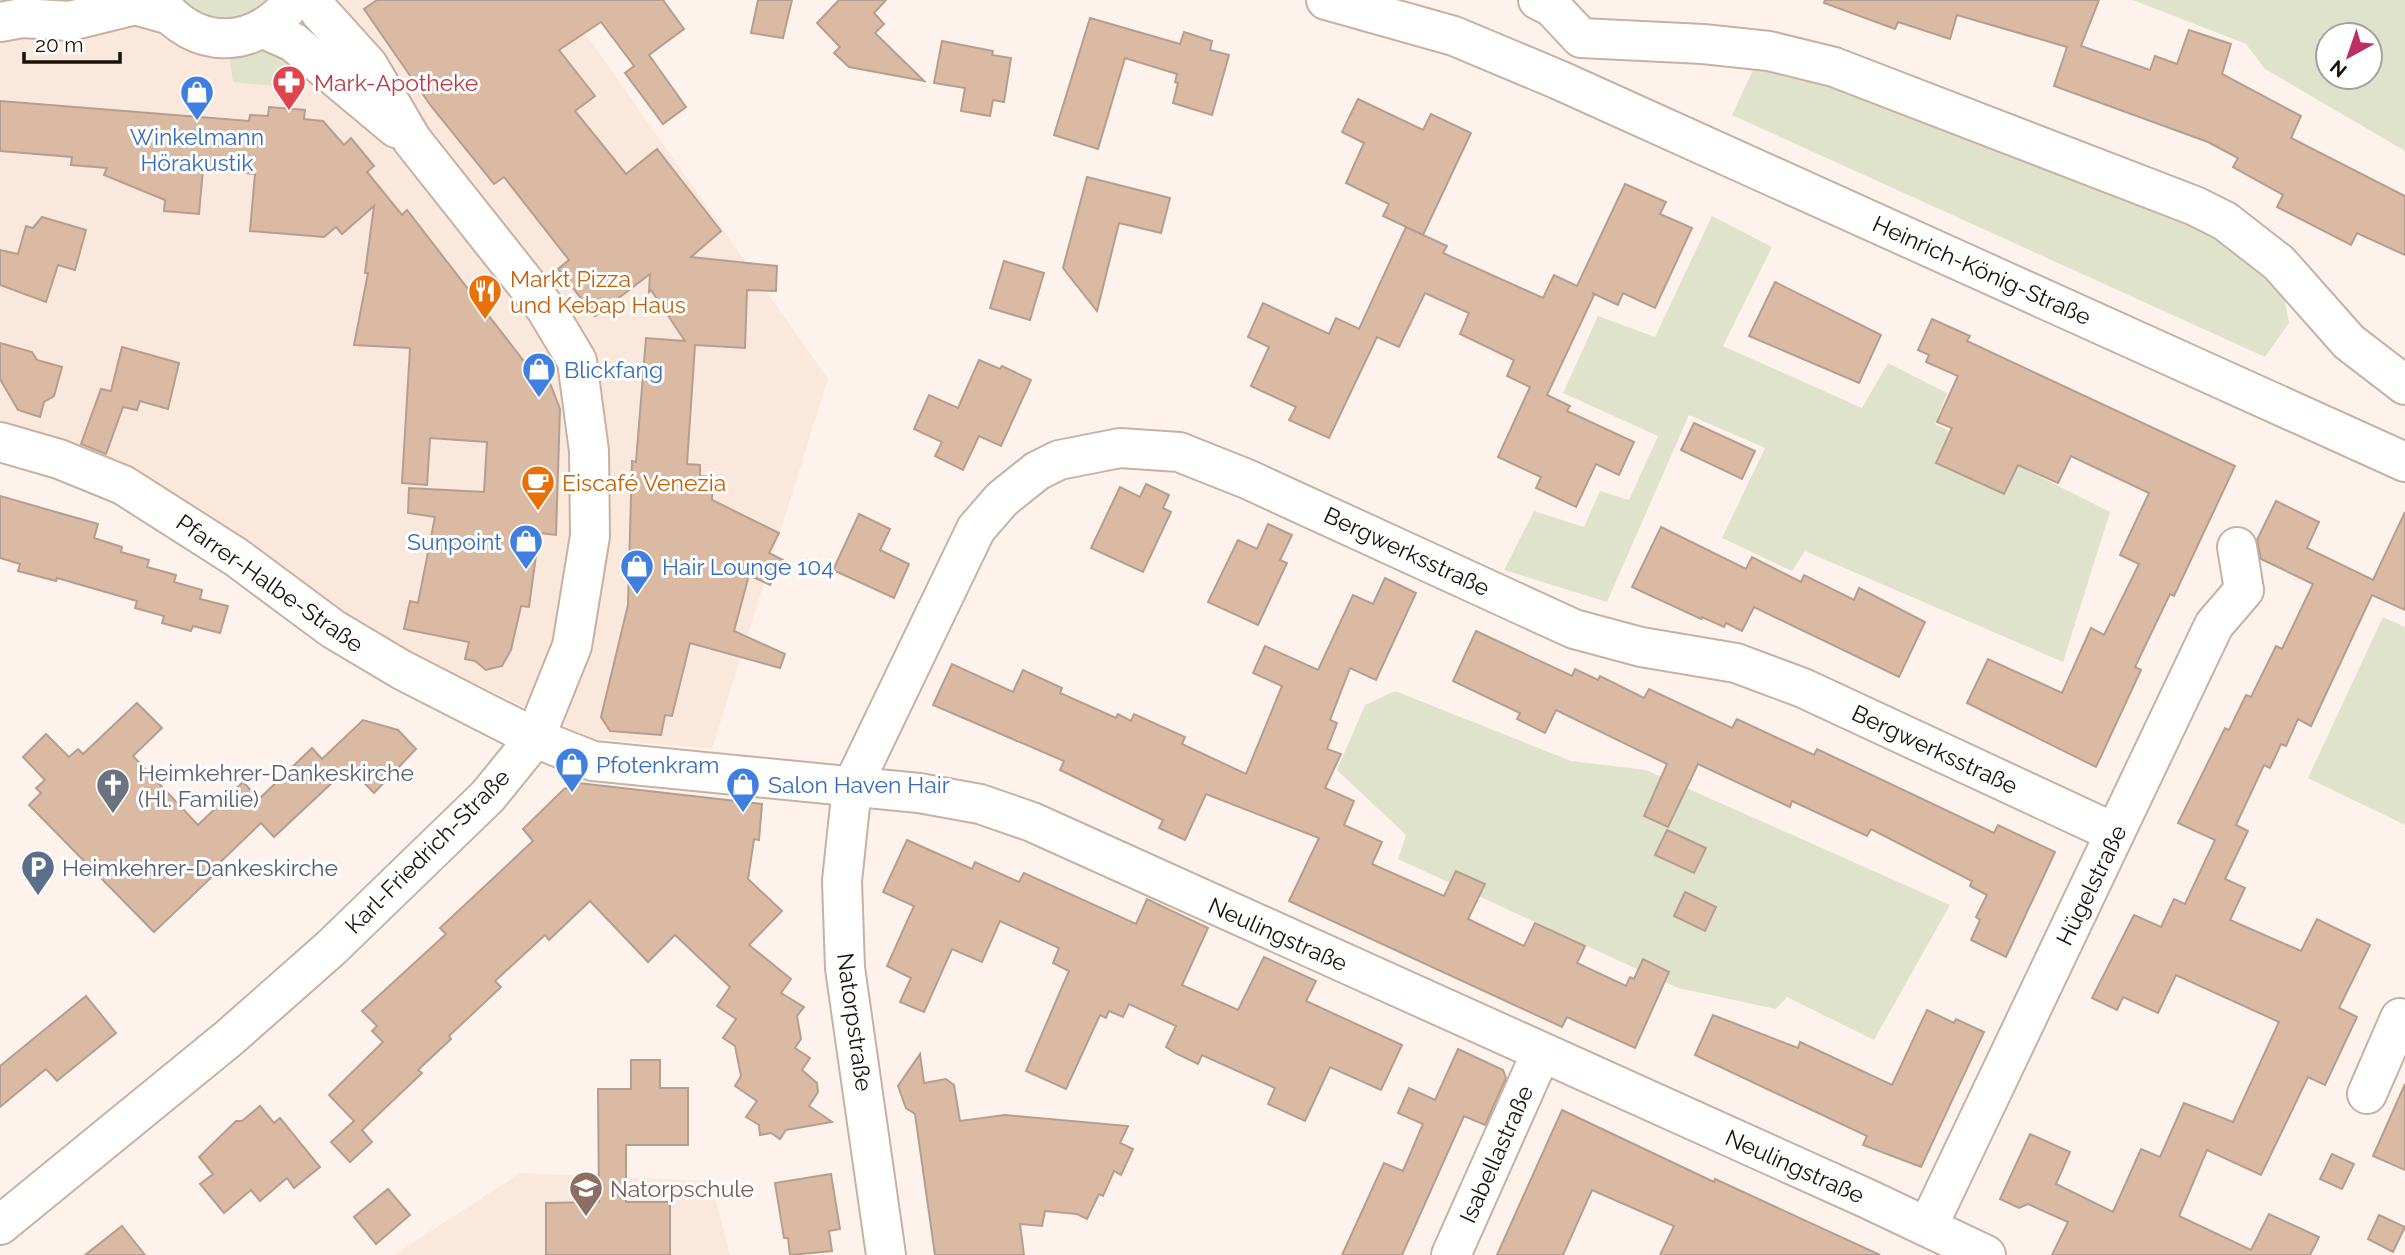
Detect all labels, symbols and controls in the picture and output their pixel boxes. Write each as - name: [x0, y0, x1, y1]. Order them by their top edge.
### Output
- scale bar: [24, 21, 121, 65]
- north arrow: [2314, 21, 2384, 91]
- text: 20 m: [35, 32, 83, 57]
- text: N: [2325, 56, 2351, 82]
- pharmacy icon: Mark-Apotheke: [270, 63, 308, 112]
- place label: Mark-Apotheke: [314, 69, 478, 96]
- shop icon: Winkelmann Hörakustik: [178, 73, 216, 122]
- place label: Winkelmann Hörakustik: [130, 123, 264, 176]
- street label: Heinrich-König-Straße: [1869, 210, 2095, 330]
- place label: Markt Pizza und Kebap Haus: [510, 265, 686, 318]
- restaurant icon: Markt Pizza und Kebap Haus: [466, 272, 504, 321]
- shop icon: Blickfang: [520, 350, 558, 399]
- place label: Blickfang: [564, 356, 663, 383]
- cafe icon: Eiscafé Venezia: [519, 463, 557, 512]
- place label: Eiscafé Venezia: [562, 469, 726, 496]
- street label: Bergwerksstraße: [1320, 501, 1494, 601]
- street label: Pfarrer-Halbe-Straße: [171, 508, 369, 658]
- shop icon: Sunpoint: [507, 522, 545, 571]
- place label: Sunpoint: [407, 528, 502, 555]
- shop icon: Hair Lounge 104: [618, 547, 656, 596]
- place label: Hair Lounge 104: [662, 553, 834, 580]
- street label: Bergwerksstraße: [1848, 699, 2022, 799]
- shop icon: Pfotenkram: [553, 745, 591, 794]
- place label: Pfotenkram: [596, 751, 719, 778]
- place label: Heimkehrer-Dankeskirche (Hl. Familie): [138, 759, 414, 812]
- street label: Karl-Friedrich-Straße: [339, 763, 515, 939]
- shop icon: Salon Haven Hair: [724, 765, 762, 814]
- church icon: Heimkehrer-Dankeskirche (Hl. Familie): [94, 766, 132, 815]
- place label: Salon Haven Hair: [768, 771, 950, 798]
- street label: Hügelstraße: [2050, 821, 2132, 949]
- parking icon: Heimkehrer-Dankeskirche: [19, 848, 57, 897]
- place label: Heimkehrer-Dankeskirche: [62, 854, 338, 881]
- street label: Neulingstraße: [1204, 891, 1352, 977]
- street label: Natorpstraße: [832, 951, 878, 1093]
- street label: Isabellastraße: [1454, 1081, 1538, 1227]
- street label: Neulingstraße: [1721, 1123, 1869, 1209]
- school or university icon: Natorpschule: [567, 1169, 605, 1218]
- place label: Natorpschule: [610, 1175, 754, 1202]

